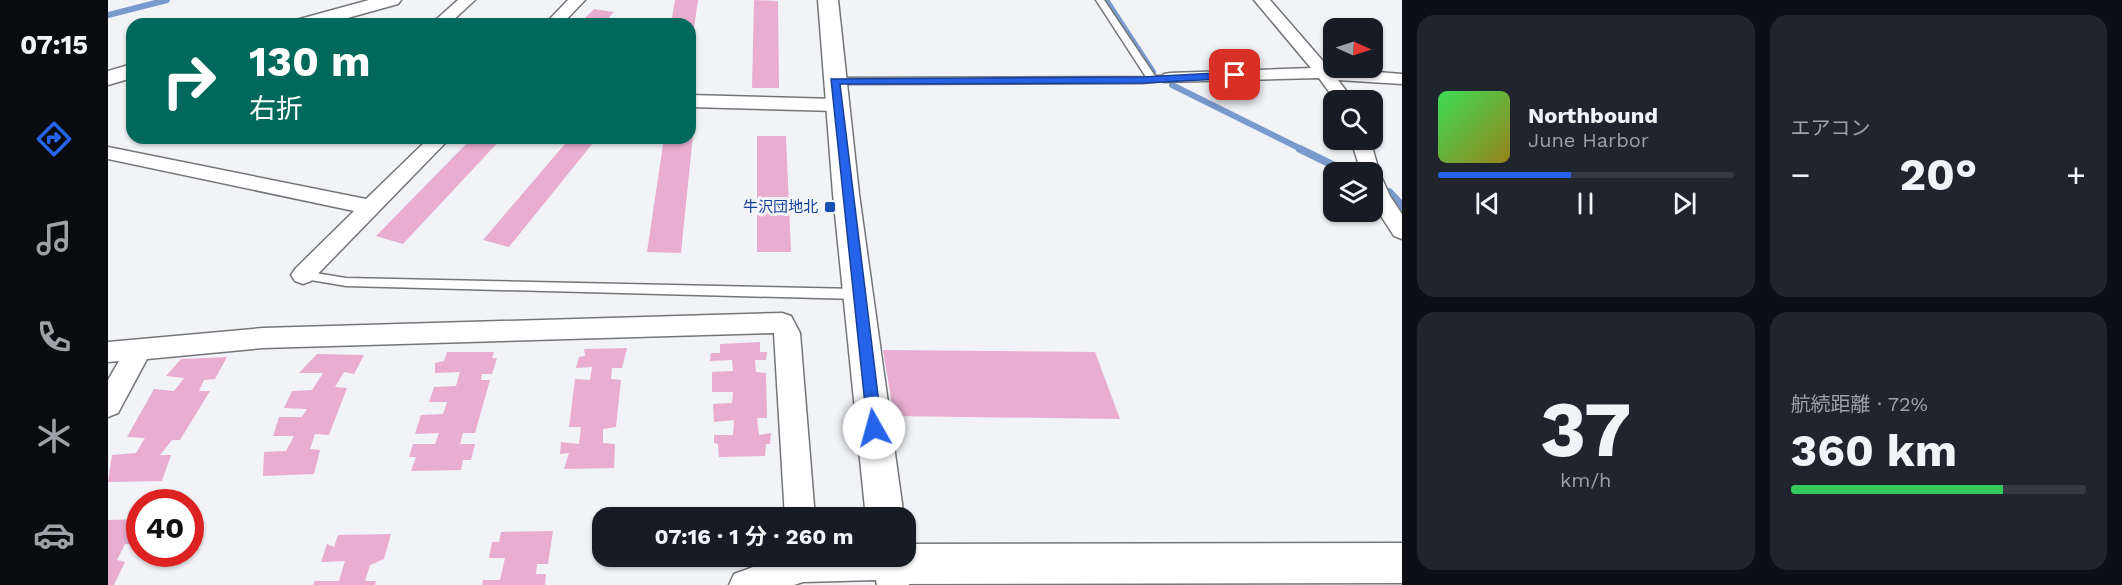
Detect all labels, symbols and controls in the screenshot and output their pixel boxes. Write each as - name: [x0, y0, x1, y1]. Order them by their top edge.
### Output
- north arrow: [1323, 18, 1383, 78]
- map controls: [1323, 18, 1383, 222]
- text: 07:15: [20, 29, 88, 61]
- text: 130 m: [249, 37, 371, 86]
- icon: right: [150, 42, 228, 120]
- pin: [1209, 49, 1260, 100]
- icon: arrive: [1218, 58, 1251, 91]
- button: search: [1323, 90, 1383, 150]
- text: 右折: [249, 93, 303, 125]
- text: Northbound: [1528, 103, 1658, 128]
- text: エアコン: [1791, 116, 1871, 140]
- icon: directions: [33, 118, 75, 160]
- text: June Harbor: [1528, 128, 1649, 152]
- text: 20°: [1899, 148, 1977, 201]
- text: −: [1791, 155, 1810, 194]
- text: +: [2066, 155, 2086, 194]
- button: layers: [1323, 162, 1383, 222]
- icon: previous: [1471, 187, 1504, 220]
- icon: pause: [1569, 187, 1602, 220]
- icon: next: [1668, 187, 1701, 220]
- place label: 牛沢団地北: [743, 198, 818, 216]
- marker: 牛沢団地北: [823, 200, 837, 214]
- icon: music: [33, 217, 75, 259]
- icon: phone: [33, 316, 75, 358]
- text: 37: [1540, 383, 1632, 475]
- text: 航続距離 · 72%: [1791, 392, 1928, 416]
- position arrow: [842, 396, 906, 460]
- icon: climate: [33, 415, 75, 457]
- text: 360 km: [1791, 424, 1957, 477]
- text: km/h: [1560, 468, 1612, 492]
- speed limit sign: 40: [126, 489, 204, 567]
- icon: car: [33, 514, 75, 556]
- text: 07:16 · 1 分 · 260 m: [655, 524, 853, 549]

